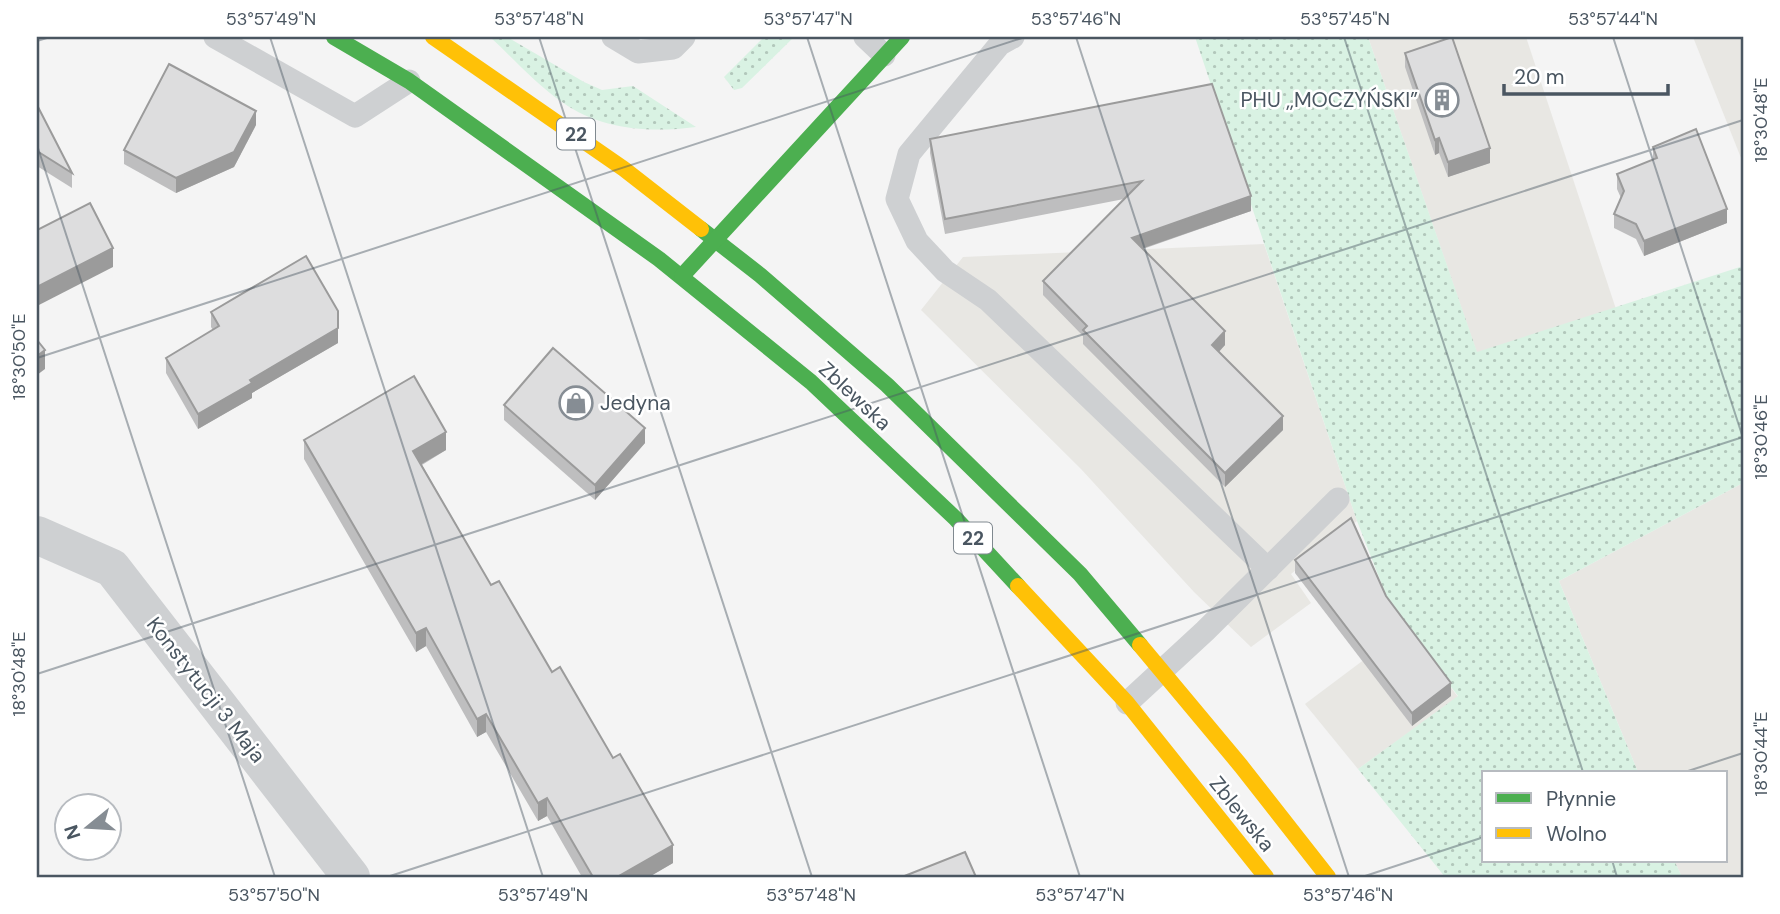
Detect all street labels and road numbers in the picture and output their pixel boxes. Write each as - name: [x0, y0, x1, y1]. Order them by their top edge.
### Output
- road number: 22: [557, 118, 595, 150]
- street label: Zblewska: [813, 355, 897, 437]
- road number: 22: [954, 523, 992, 554]
- street label: Konstytucji 3 Maja: [140, 611, 272, 769]
- street label: Zblewska: [1203, 771, 1281, 857]

